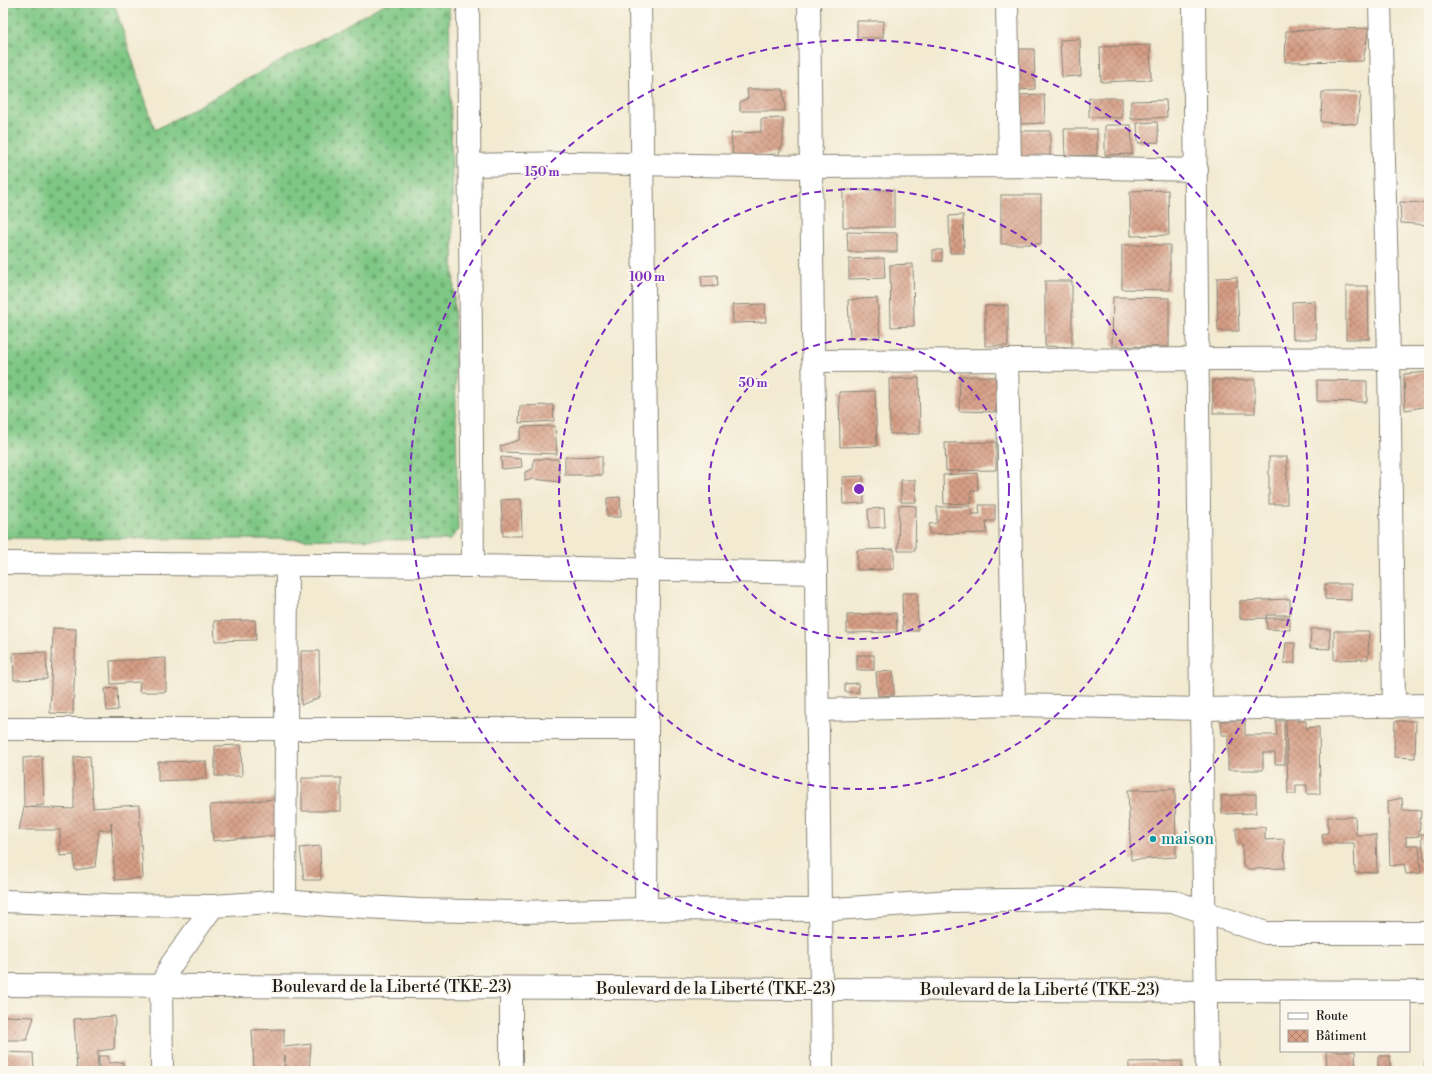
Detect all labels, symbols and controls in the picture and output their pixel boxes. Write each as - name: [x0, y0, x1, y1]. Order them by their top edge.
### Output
- text: 150 m: [525, 165, 559, 180]
- text: 100 m: [629, 270, 665, 285]
- text: 50 m: [738, 376, 768, 391]
- centre of rings: [852, 482, 866, 496]
- place label: maison: [1161, 829, 1214, 849]
- marker: maison: [1148, 834, 1158, 844]
- street label: Boulevard de la Liberté (TKE-23): [271, 977, 512, 997]
- street label: Boulevard de la Liberté (TKE-23): [595, 979, 836, 999]
- street label: Boulevard de la Liberté (TKE-23): [919, 980, 1160, 1000]
- legend: [1280, 1000, 1410, 1052]
- text: Route: [1316, 1009, 1348, 1024]
- text: Bâtiment: [1315, 1029, 1367, 1044]

